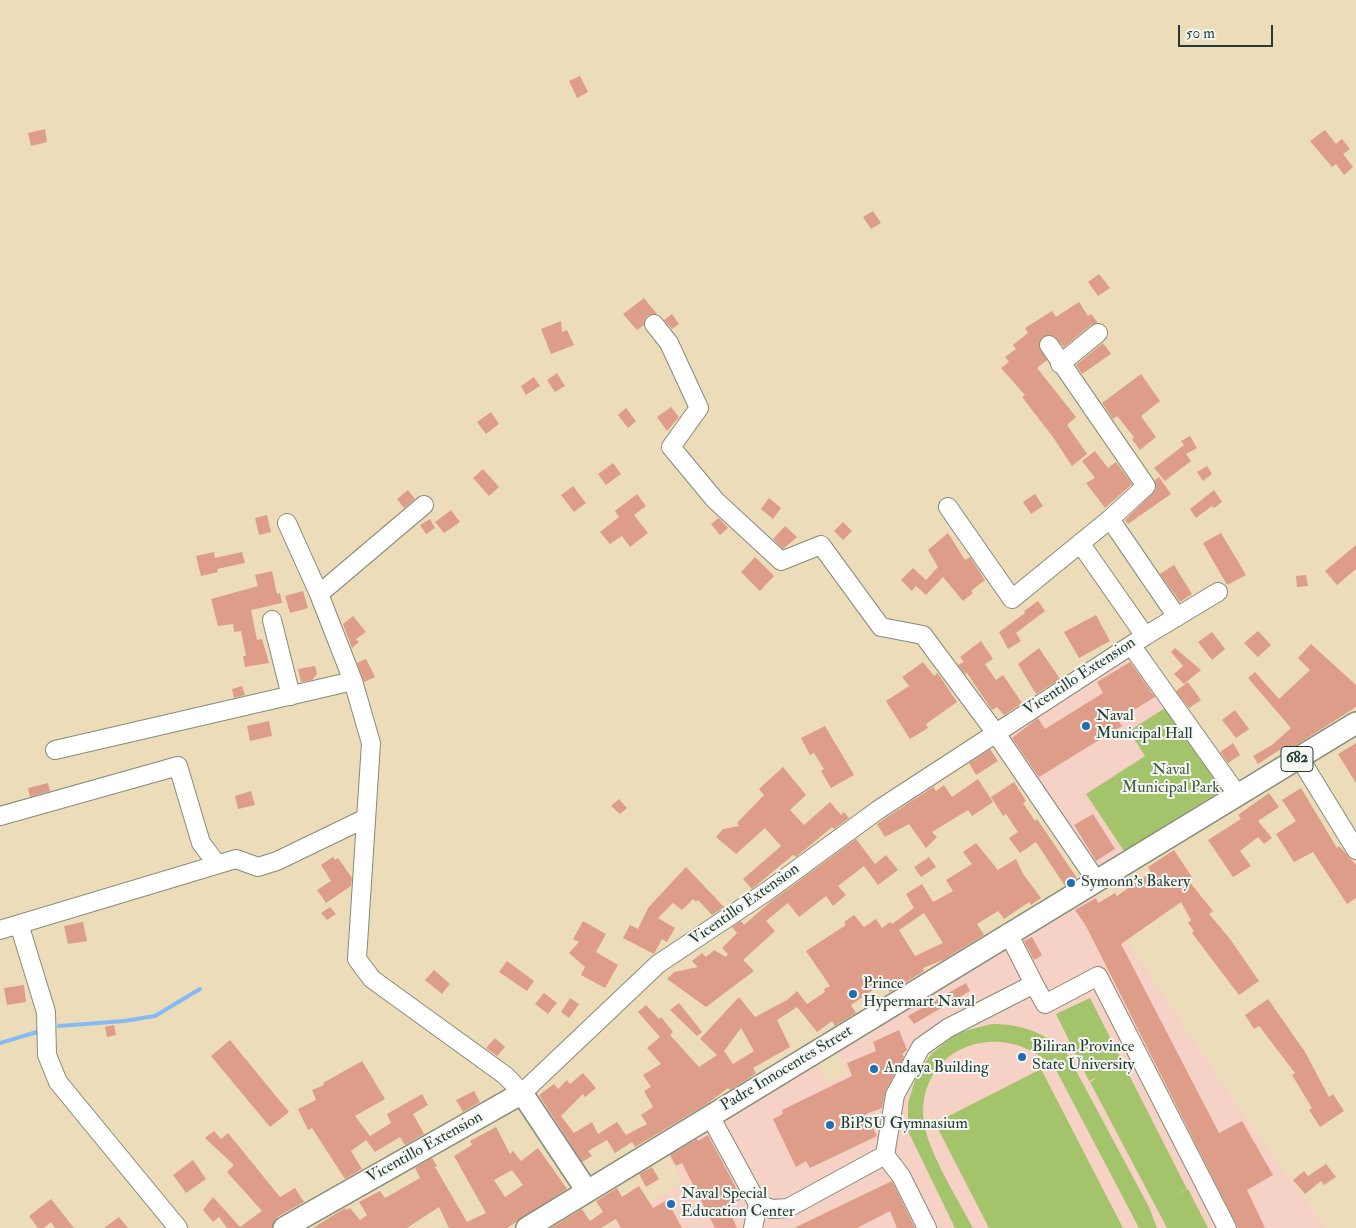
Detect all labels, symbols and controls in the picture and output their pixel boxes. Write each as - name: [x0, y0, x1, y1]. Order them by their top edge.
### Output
- scale bar: [1181, 15, 1276, 47]
- text: 50 m: [1186, 24, 1215, 43]
- street label: Vicentillo Extension: [1020, 634, 1140, 720]
- place label: Naval Municipal Hall: [1096, 707, 1193, 745]
- marker: Naval Municipal Hall: [1080, 720, 1092, 732]
- road number: 682: [1281, 746, 1313, 772]
- park label: Naval Municipal Park: [1122, 761, 1220, 799]
- street label: Vicentillo Extension: [686, 860, 804, 950]
- place label: Symonn's Bakery: [1081, 873, 1190, 893]
- marker: Symonn's Bakery: [1065, 877, 1077, 889]
- place label: Prince Hypermart Naval: [863, 975, 975, 1013]
- marker: Prince Hypermart Naval: [847, 988, 859, 1000]
- street label: Padre Innocentes Street: [718, 1022, 856, 1116]
- place label: Biliran Province State University: [1032, 1038, 1135, 1076]
- marker: Biliran Province State University: [1016, 1051, 1028, 1063]
- place label: Andaya Building: [884, 1059, 989, 1079]
- marker: Andaya Building: [868, 1063, 880, 1075]
- street label: Vicentillo Extension: [364, 1108, 486, 1188]
- place label: BiPSU Gymnasium: [840, 1115, 968, 1135]
- marker: BiPSU Gymnasium: [824, 1119, 836, 1131]
- place label: Naval Special Education Center: [681, 1185, 795, 1223]
- marker: Naval Special Education Center: [665, 1198, 677, 1210]

